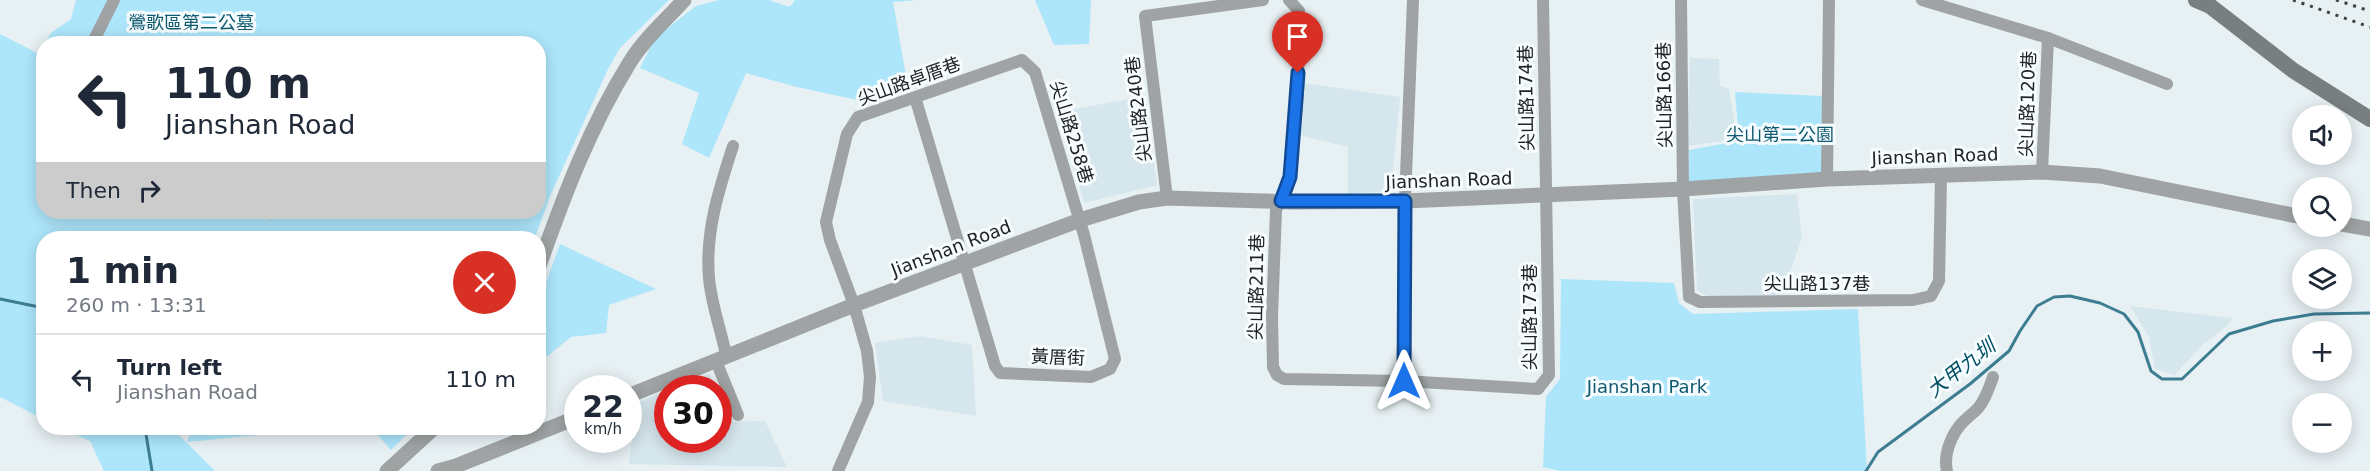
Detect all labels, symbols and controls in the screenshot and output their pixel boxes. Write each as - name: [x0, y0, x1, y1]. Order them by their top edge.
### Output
- pin: [1272, 11, 1323, 73]
- park label: 鶯歌區第二公墓: [128, 12, 254, 33]
- icon: arrive: [1281, 20, 1314, 53]
- street label: 尖山路166巷: [1653, 42, 1675, 148]
- street label: 尖山路174巷: [1515, 45, 1537, 151]
- street label: 尖山路120巷: [2015, 50, 2039, 158]
- street label: 尖山路卓厝巷: [855, 53, 963, 109]
- street label: 尖山路240巷: [1121, 55, 1155, 163]
- text: 110 m: [165, 59, 311, 108]
- icon: left: [66, 60, 144, 138]
- street label: 尖山路258巷: [1046, 78, 1098, 186]
- map controls: [2292, 105, 2352, 453]
- button: sound: [2292, 105, 2352, 165]
- text: Jianshan Road: [165, 109, 355, 140]
- park label: 尖山第二公園: [1726, 124, 1834, 145]
- street label: Jianshan Road: [1870, 143, 1999, 169]
- street label: Jianshan Road: [1384, 167, 1513, 193]
- icon: right: [133, 174, 166, 207]
- button: search: [2292, 177, 2352, 237]
- text: Then: [66, 178, 121, 203]
- street label: Jianshan Road: [887, 215, 1014, 281]
- street label: 尖山路211巷: [1245, 234, 1267, 340]
- button: layers: [2292, 249, 2352, 309]
- text: 1 min: [66, 250, 179, 291]
- button: close: [453, 251, 516, 314]
- street label: 尖山路173巷: [1519, 264, 1540, 370]
- street label: 尖山路137巷: [1764, 273, 1870, 294]
- text: 260 m · 13:31: [66, 293, 207, 317]
- button: +: [2292, 321, 2352, 381]
- water label: 大甲九圳: [1922, 332, 2002, 402]
- street label: 黃厝街: [1031, 346, 1085, 368]
- position arrow: [1372, 349, 1436, 413]
- text: Turn left: [117, 355, 222, 380]
- icon: left: [66, 363, 99, 396]
- text: 110 m: [446, 367, 516, 392]
- speed limit sign: 30: [654, 375, 732, 453]
- park label: Jianshan Park: [1586, 376, 1708, 397]
- text: Jianshan Road: [117, 380, 258, 404]
- text: 22: [582, 389, 624, 424]
- button: −: [2292, 393, 2352, 453]
- text: km/h: [584, 420, 622, 438]

